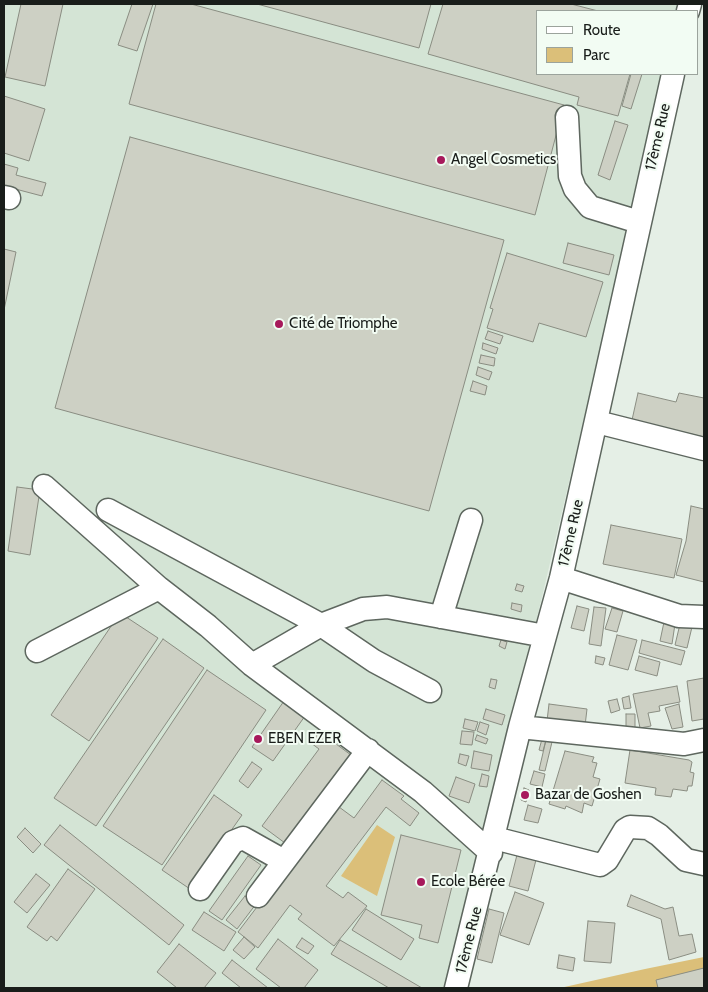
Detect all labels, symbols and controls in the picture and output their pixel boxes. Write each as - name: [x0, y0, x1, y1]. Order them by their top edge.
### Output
- legend: [536, 10, 698, 75]
- text: Route: [583, 21, 621, 39]
- text: Parc: [583, 46, 610, 64]
- street label: 17ème Rue: [642, 102, 674, 172]
- place label: Angel Cosmetics: [451, 151, 556, 169]
- marker: Angel Cosmetics: [435, 154, 447, 166]
- place label: Cité de Triomphe: [289, 315, 397, 333]
- marker: Cité de Triomphe: [273, 318, 285, 330]
- street label: 17ème Rue: [555, 498, 587, 568]
- place label: EBEN EZER: [268, 730, 341, 748]
- marker: EBEN EZER: [252, 733, 264, 745]
- place label: Bazar de Goshen: [535, 786, 642, 804]
- marker: Bazar de Goshen: [519, 789, 531, 801]
- place label: Ecole Bérée: [431, 873, 505, 891]
- marker: Ecole Bérée: [415, 876, 427, 888]
- street label: 17ème Rue: [452, 905, 486, 975]

